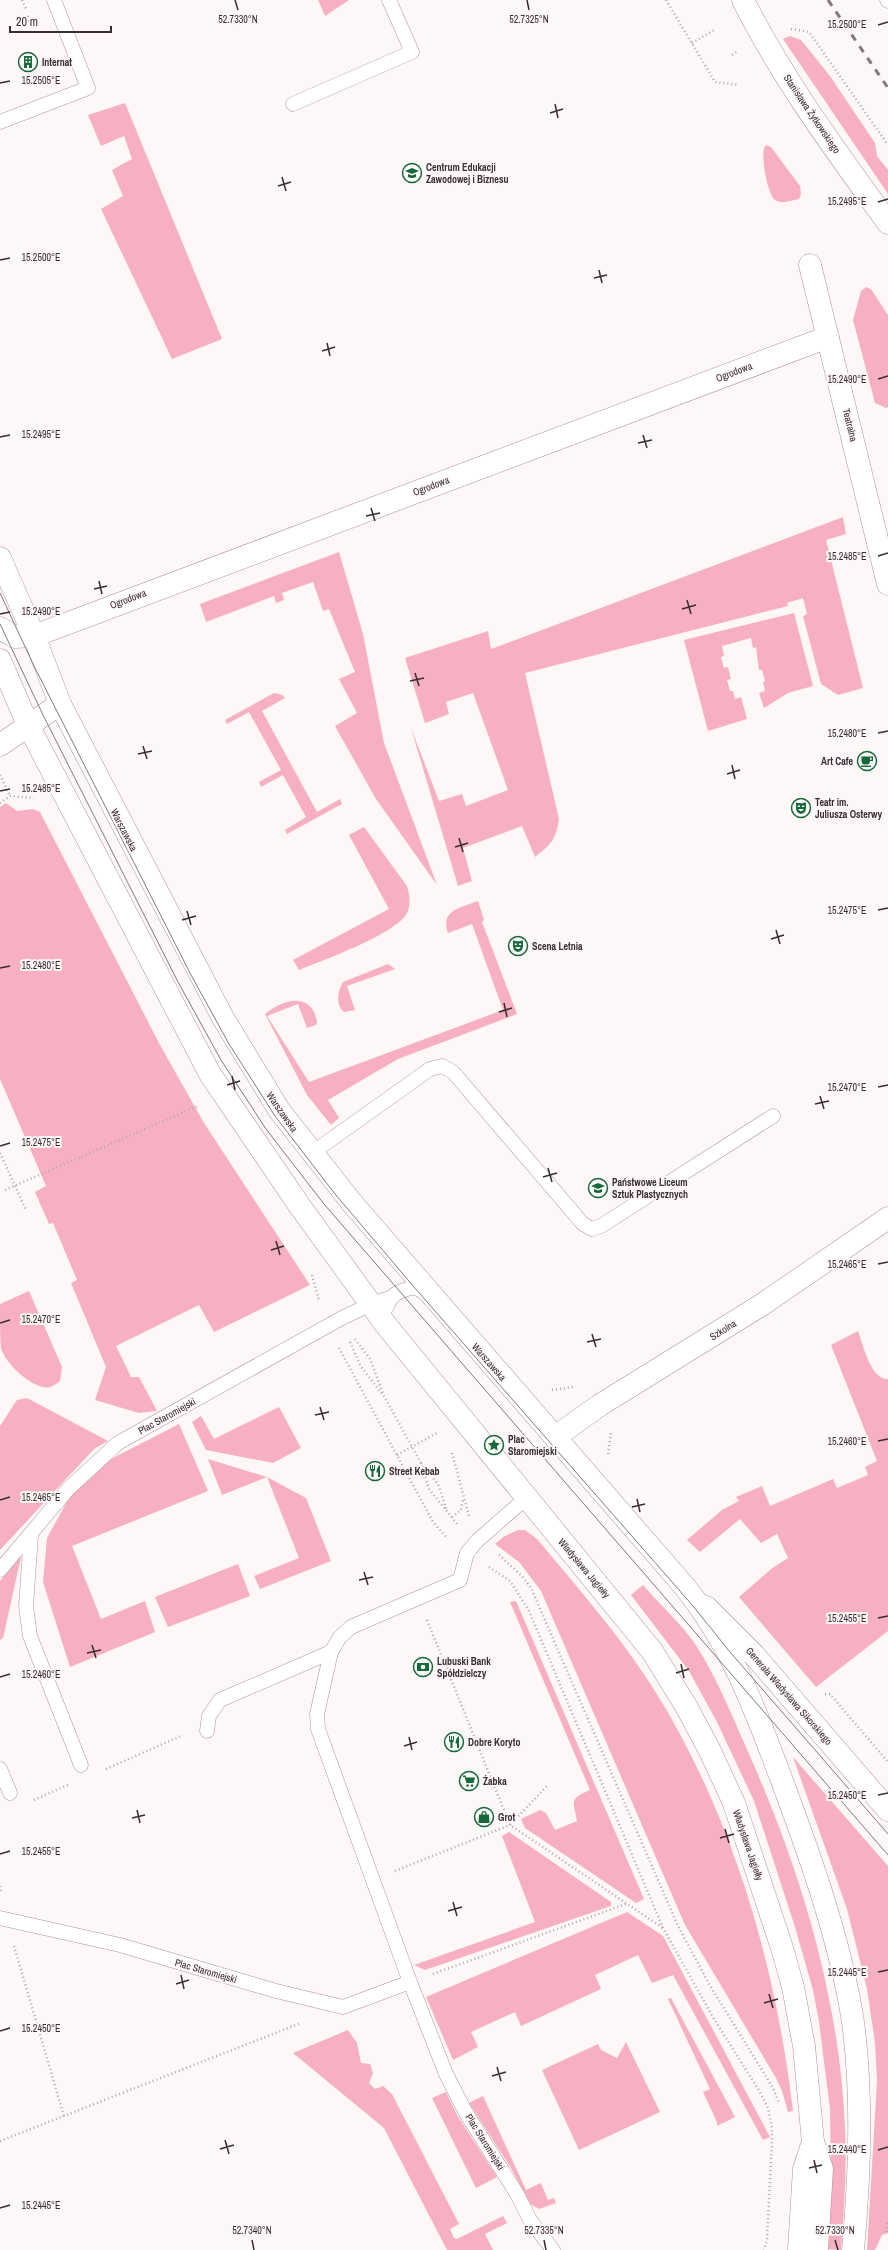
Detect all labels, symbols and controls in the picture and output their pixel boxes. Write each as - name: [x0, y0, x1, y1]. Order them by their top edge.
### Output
- scale bar: [10, 8, 111, 34]
- text: 52.7330°N: [218, 13, 258, 26]
- text: 52.7325°N: [509, 13, 549, 26]
- text: 20 m: [16, 14, 38, 30]
- text: 15.2500°E: [827, 18, 867, 31]
- building icon: Internat: [17, 51, 39, 73]
- place label: Internat: [42, 56, 72, 69]
- street label: Stanisława Żytkowskiego: [781, 72, 843, 156]
- text: 15.2505°E: [21, 74, 61, 87]
- place label: Centrum Edukacji Zawodowej i Biznesu: [426, 161, 508, 186]
- school or university icon: Centrum Edukacji Zawodowej i Biznesu: [401, 162, 423, 184]
- text: 15.2495°E: [827, 195, 867, 208]
- text: 15.2500°E: [21, 251, 61, 264]
- street label: Ogrodowa: [714, 359, 754, 385]
- text: 15.2490°E: [827, 373, 867, 386]
- street label: Teatralna: [840, 407, 860, 443]
- text: 15.2495°E: [21, 428, 61, 441]
- street label: Ogrodowa: [411, 473, 451, 499]
- text: 15.2485°E: [827, 550, 867, 563]
- street label: Ogrodowa: [108, 586, 148, 612]
- text: 15.2490°E: [21, 605, 61, 618]
- text: 15.2480°E: [827, 727, 867, 740]
- cafe icon: Art Cafe: [856, 750, 878, 772]
- place label: Art Cafe: [821, 755, 853, 768]
- text: 15.2485°E: [21, 782, 61, 795]
- place label: Teatr im. Juliusza Osterwy: [815, 796, 882, 821]
- theatre icon: Teatr im. Juliusza Osterwy: [790, 797, 812, 819]
- street label: Warszawska: [108, 806, 140, 854]
- text: 15.2475°E: [827, 904, 867, 917]
- theatre icon: Scena Letnia: [507, 935, 529, 957]
- place label: Scena Letnia: [532, 940, 583, 953]
- text: 15.2480°E: [21, 959, 61, 972]
- text: 15.2470°E: [827, 1081, 867, 1094]
- street label: Warszawska: [263, 1089, 301, 1135]
- text: 15.2475°E: [21, 1136, 61, 1149]
- place label: Państwowe Liceum Sztuk Plastycznych: [612, 1176, 688, 1201]
- school or university icon: Państwowe Liceum Sztuk Plastycznych: [587, 1177, 609, 1199]
- text: 15.2465°E: [827, 1258, 867, 1271]
- text: 15.2470°E: [21, 1313, 61, 1326]
- street label: Szkolna: [707, 1317, 739, 1343]
- street label: Warszawska: [469, 1340, 509, 1384]
- street label: Plac Staromiejski: [136, 1395, 198, 1437]
- place label: Plac Staromiejski: [508, 1433, 557, 1458]
- place icon: Plac Staromiejski: [483, 1434, 505, 1456]
- text: 15.2460°E: [827, 1435, 867, 1448]
- restaurant icon: Street Kebab: [364, 1460, 386, 1482]
- place label: Street Kebab: [389, 1465, 440, 1478]
- text: 15.2465°E: [21, 1491, 61, 1504]
- street label: Władysława Jagiełły: [555, 1536, 613, 1601]
- text: 15.2455°E: [827, 1612, 867, 1625]
- street label: Generała Władysława Sikorskiego: [743, 1644, 835, 1748]
- place label: Lubuski Bank Spółdzielczy: [437, 1655, 491, 1680]
- bank icon: Lubuski Bank Spółdzielczy: [412, 1656, 434, 1678]
- text: 15.2460°E: [21, 1668, 61, 1681]
- restaurant icon: Dobre Koryto: [443, 1731, 465, 1753]
- place label: Dobre Koryto: [468, 1736, 520, 1749]
- supermarket icon: Żabka: [458, 1770, 480, 1792]
- place label: Żabka: [483, 1774, 507, 1788]
- text: 15.2450°E: [827, 1789, 867, 1802]
- shop icon: Grot: [473, 1806, 495, 1828]
- street label: Władysława Jagiełły: [730, 1808, 766, 1883]
- place label: Grot: [498, 1811, 516, 1824]
- text: 15.2455°E: [21, 1845, 61, 1858]
- street label: Plac Staromiejski: [174, 1956, 238, 1986]
- text: 15.2445°E: [827, 1966, 867, 1979]
- text: 15.2450°E: [21, 2022, 61, 2035]
- street label: Plac Staromiejski: [463, 2111, 507, 2173]
- text: 15.2440°E: [827, 2143, 867, 2156]
- text: 15.2445°E: [21, 2199, 61, 2212]
- text: 52.7340°N: [232, 2224, 272, 2237]
- text: 52.7335°N: [524, 2224, 564, 2237]
- text: 52.7330°N: [815, 2224, 855, 2237]

